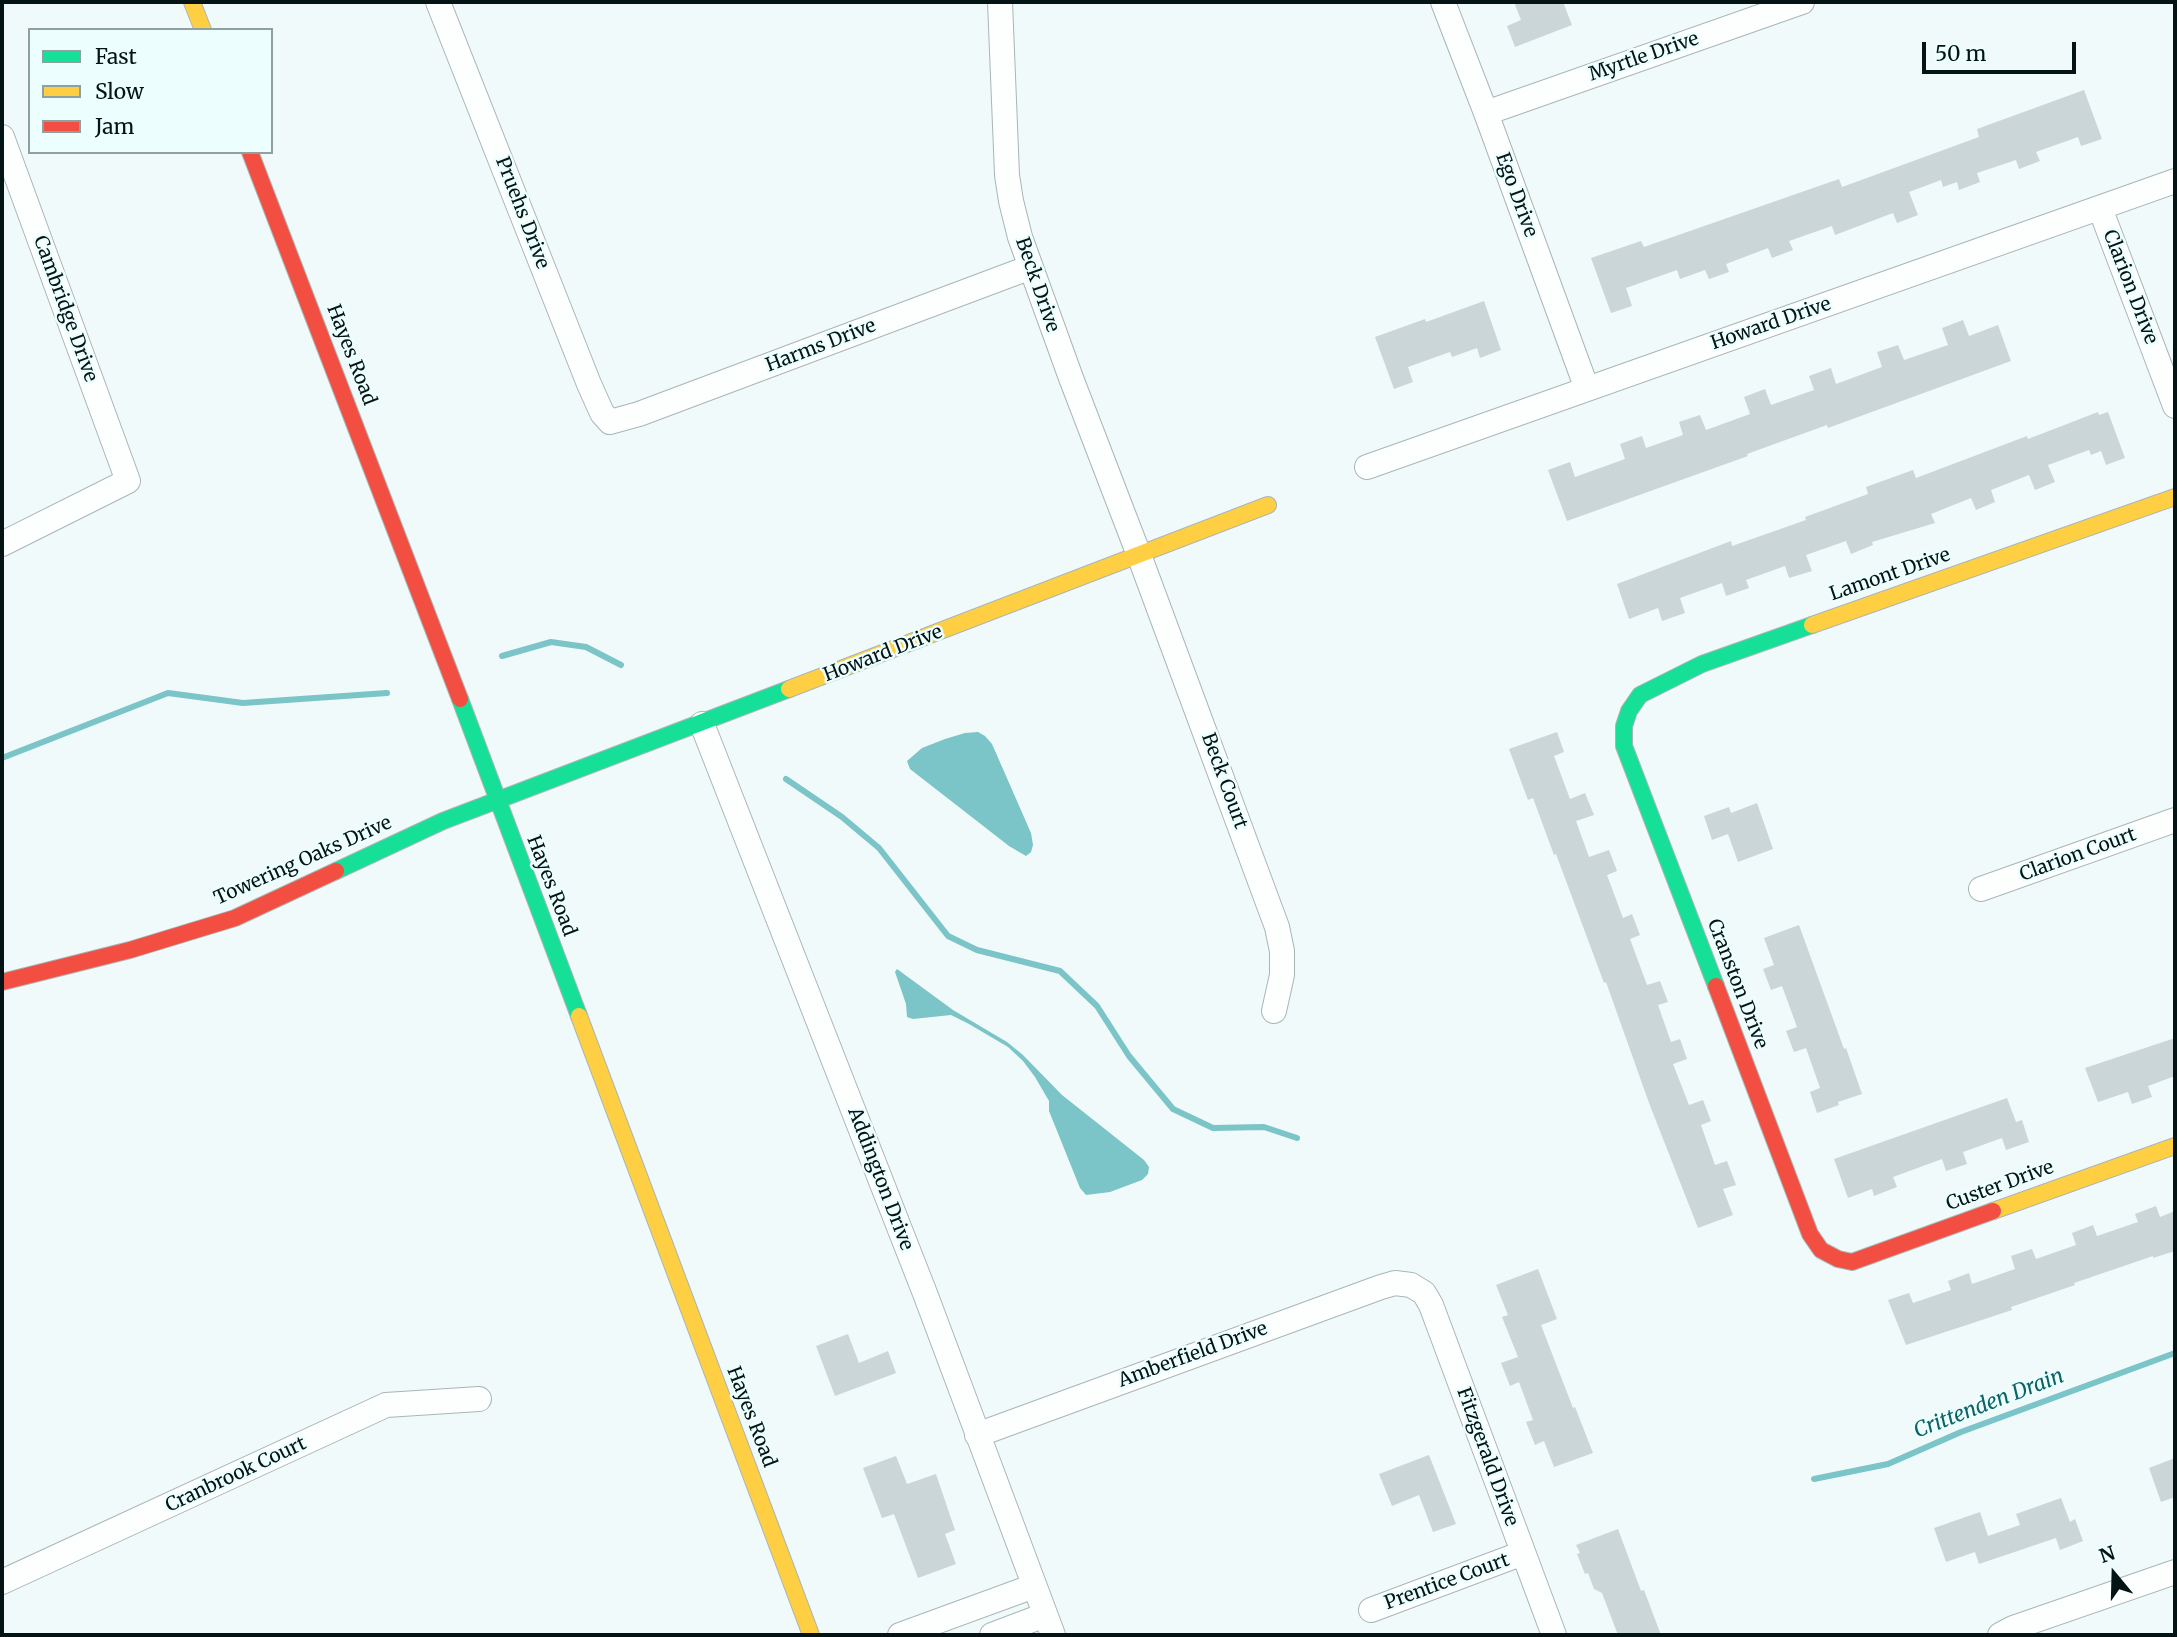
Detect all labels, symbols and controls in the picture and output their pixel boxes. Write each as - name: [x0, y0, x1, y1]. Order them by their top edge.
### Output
- legend: [28, 28, 273, 154]
- street label: Myrtle Drive: [1586, 28, 1702, 86]
- scale bar: [1925, 28, 2079, 72]
- text: 50 m: [1935, 40, 1986, 67]
- text: Fast: [95, 43, 137, 70]
- text: Slow: [95, 78, 144, 105]
- text: Jam: [95, 113, 134, 140]
- street label: Ego Drive: [1490, 150, 1542, 240]
- street label: Pruehs Drive: [490, 154, 554, 272]
- street label: Clarion Drive: [2098, 227, 2162, 347]
- street label: Cambridge Drive: [28, 233, 102, 385]
- street label: Beck Drive: [1010, 235, 1064, 335]
- street label: Howard Drive: [1708, 293, 1834, 355]
- street label: Hayes Road: [321, 301, 381, 409]
- street label: Harms Drive: [763, 315, 879, 377]
- street label: Lamont Drive: [1827, 544, 1953, 606]
- street label: Howard Drive: [820, 621, 946, 687]
- street label: Beck Court: [1196, 730, 1252, 832]
- street label: Towering Oaks Drive: [211, 812, 395, 910]
- street label: Clarion Court: [2017, 823, 2139, 887]
- street label: Hayes Road: [521, 832, 581, 940]
- street label: Cranston Drive: [1702, 916, 1772, 1052]
- street label: Addington Drive: [842, 1104, 918, 1254]
- street label: Custer Drive: [1943, 1156, 2057, 1216]
- street label: Amberfield Drive: [1115, 1317, 1271, 1393]
- street label: Hayes Road: [721, 1363, 781, 1471]
- water label: Crittenden Drain: [1910, 1364, 2068, 1444]
- street label: Fitzgerald Drive: [1451, 1385, 1523, 1529]
- street label: Cranbrook Court: [162, 1432, 310, 1518]
- north arrow: [2079, 1539, 2149, 1609]
- text: N: [2096, 1540, 2118, 1568]
- street label: Prentice Court: [1382, 1549, 1512, 1615]

